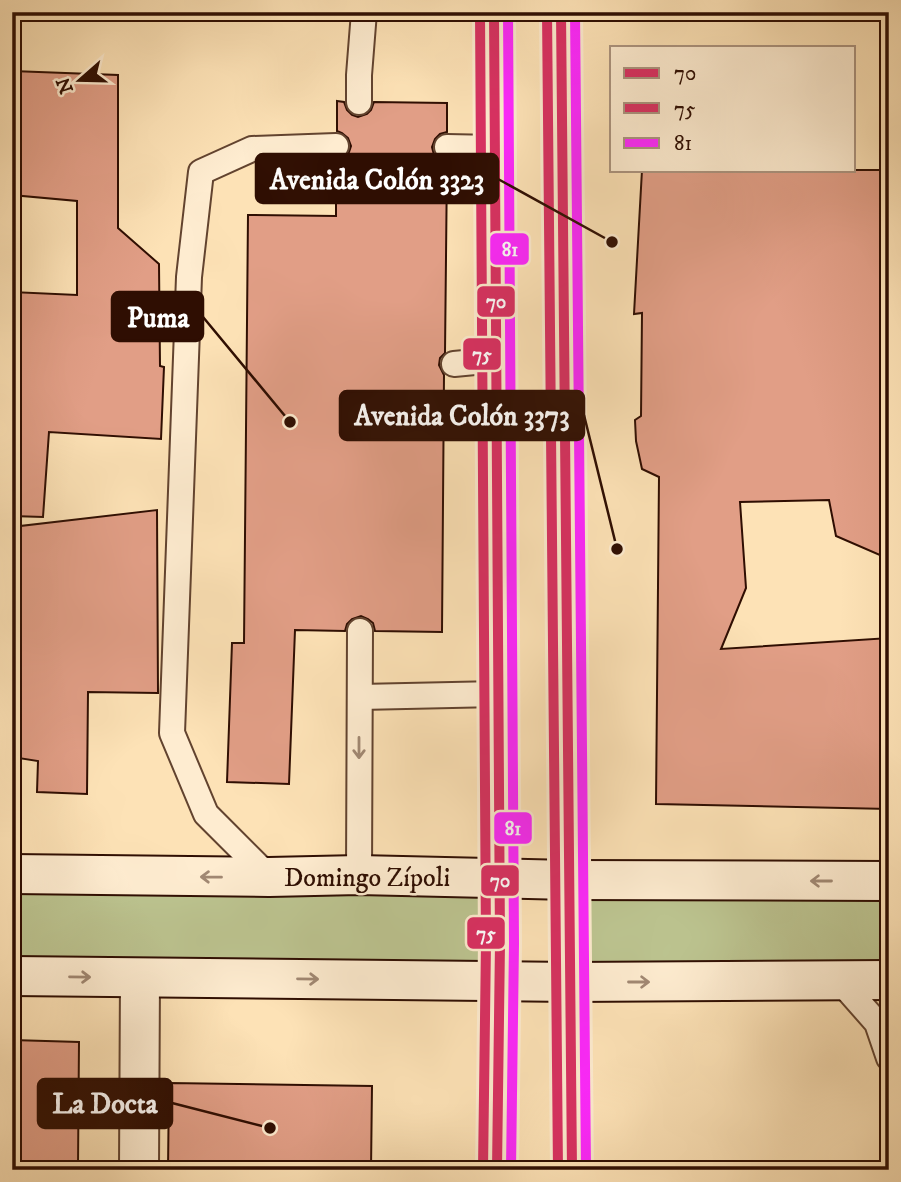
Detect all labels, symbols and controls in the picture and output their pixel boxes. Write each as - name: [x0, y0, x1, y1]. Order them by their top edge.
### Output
- north arrow: [46, 46, 116, 116]
- legend: [610, 46, 856, 172]
- text: 70: [674, 61, 696, 87]
- text: N: [52, 74, 79, 97]
- text: 75: [674, 97, 695, 123]
- text: 81: [674, 131, 692, 157]
- callout: Avenida Colón 3323: [256, 154, 498, 203]
- text: Avenida Colón 3323: [269, 163, 484, 198]
- line badge: 81: [489, 232, 530, 266]
- text: 81: [502, 239, 518, 262]
- line badge: 70: [476, 285, 516, 318]
- text: 70: [486, 291, 506, 314]
- callout: Puma: [112, 292, 203, 341]
- text: Puma: [127, 301, 190, 336]
- line badge: 75: [462, 337, 502, 371]
- text: 75: [472, 344, 492, 367]
- callout: Avenida Colón 3373: [340, 391, 584, 440]
- text: Avenida Colón 3373: [353, 399, 570, 434]
- one-way arrow: [352, 737, 366, 760]
- line badge: 81: [493, 811, 533, 845]
- text: 81: [505, 818, 521, 841]
- street label: Domingo Zípoli: [284, 862, 450, 895]
- line badge: 70: [480, 864, 520, 897]
- one-way arrow: [199, 870, 222, 883]
- text: 70: [490, 870, 510, 893]
- one-way arrow: [809, 874, 832, 888]
- line badge: 75: [466, 916, 506, 950]
- text: 75: [476, 923, 496, 946]
- one-way arrow: [69, 970, 92, 984]
- one-way arrow: [296, 972, 319, 986]
- one-way arrow: [627, 975, 650, 989]
- callout: La Docta: [38, 1079, 172, 1128]
- text: La Docta: [52, 1087, 159, 1122]

